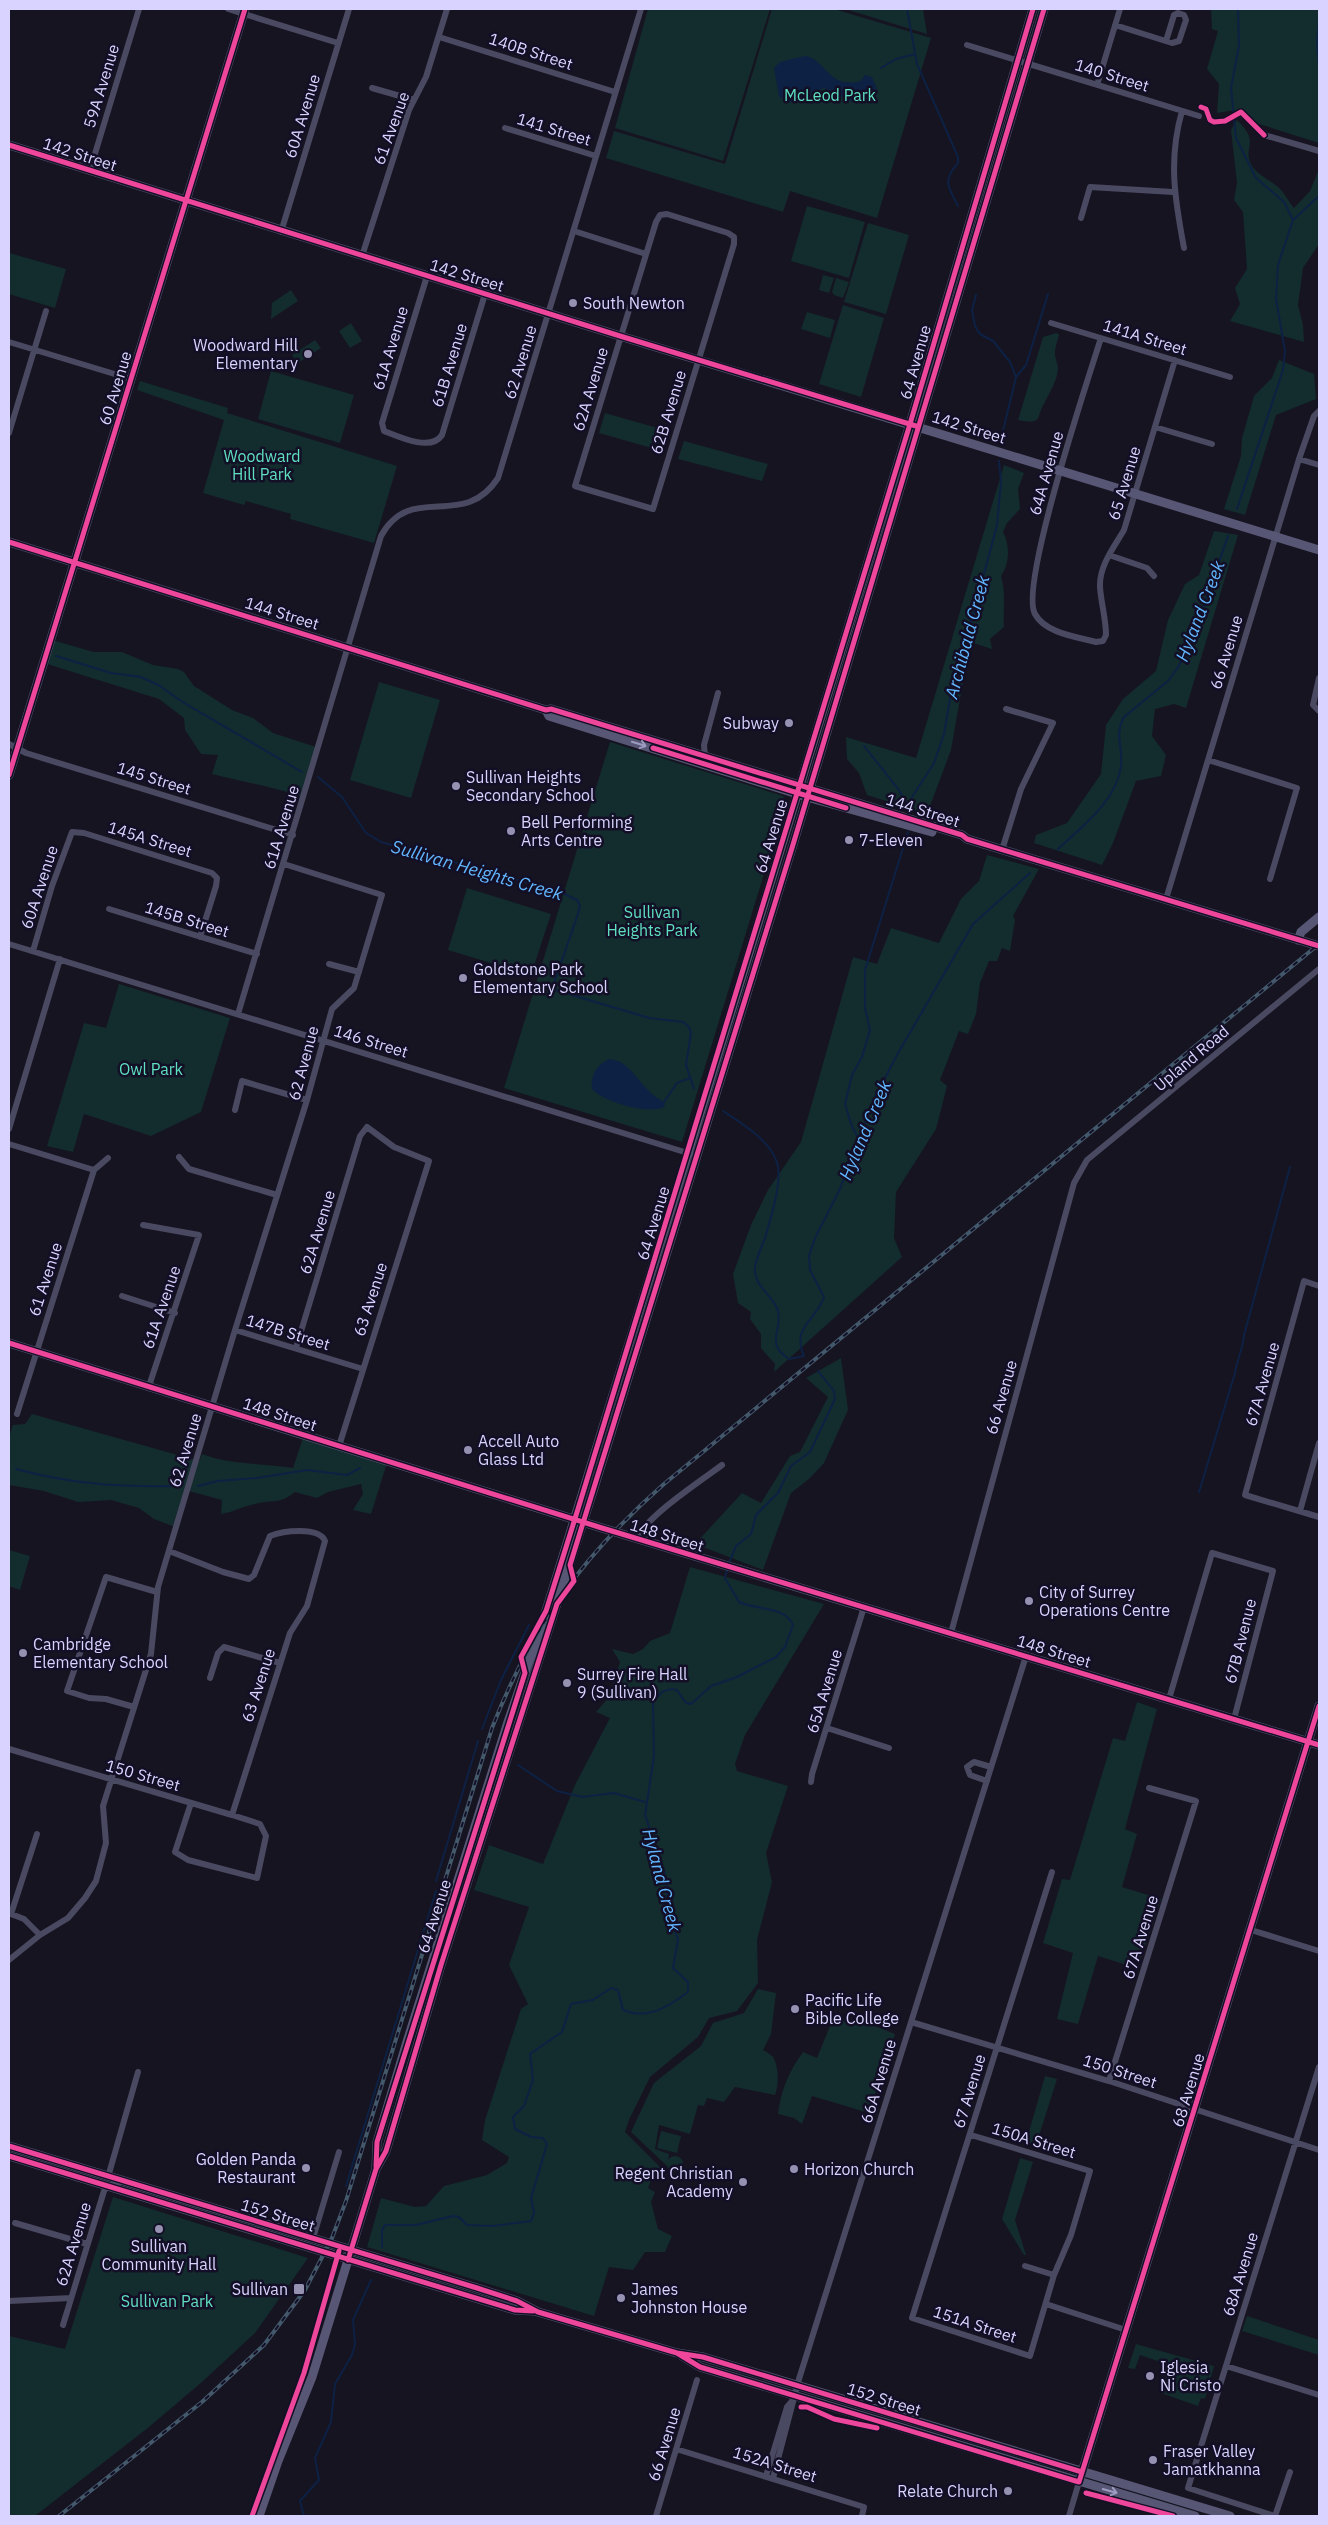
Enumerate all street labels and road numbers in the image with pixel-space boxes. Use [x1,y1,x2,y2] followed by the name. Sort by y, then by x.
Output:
[487,28,575,74] street label: 140B Street
[79,41,123,130] street label: 59A Avenue
[1073,54,1151,96] street label: 140 Street
[280,71,324,160] street label: 60A Avenue
[369,88,414,167] street label: 61 Avenue
[515,108,593,150] street label: 141 Street
[41,133,119,175] street label: 142 Street
[428,254,506,296] street label: 142 Street
[368,303,412,392] street label: 61A Avenue
[1101,315,1189,359] street label: 141A Street
[427,320,471,409] street label: 61B Avenue
[499,322,541,401] street label: 62 Avenue
[895,322,935,401] street label: 64 Avenue
[568,344,612,433] street label: 62A Avenue
[94,348,136,427] street label: 60 Avenue
[646,367,690,456] street label: 62B Avenue
[930,406,1008,448] street label: 142 Street
[1024,428,1068,517] street label: 64A Avenue
[1103,443,1145,522] street label: 65 Avenue
[243,592,321,634] street label: 144 Street
[1205,612,1247,691] street label: 66 Avenue
[115,757,193,799] street label: 145 Street
[259,782,303,871] street label: 61A Avenue
[884,789,962,831] street label: 144 Street
[750,796,792,875] street label: 64 Avenue
[106,817,194,861] street label: 145A Street
[16,842,62,931] street label: 60A Avenue
[143,897,231,941] street label: 145B Street
[332,1020,410,1062] street label: 146 Street
[1149,1021,1233,1095] street label: Upland Road
[283,1023,323,1102] street label: 62 Avenue
[632,1183,674,1262] street label: 64 Avenue
[295,1187,339,1276] street label: 62A Avenue
[24,1239,66,1318] street label: 61 Avenue
[349,1259,391,1338] street label: 63 Avenue
[137,1263,185,1351] street label: 61A Avenue
[244,1310,332,1354] street label: 147B Street
[1240,1339,1284,1428] street label: 67A Avenue
[981,1357,1021,1436] street label: 66 Avenue
[241,1393,319,1435] street label: 148 Street
[164,1410,206,1489] street label: 62 Avenue
[628,1514,706,1556] street label: 148 Street
[1220,1596,1260,1686] street label: 67B Avenue
[1015,1630,1093,1672] street label: 148 Street
[237,1645,279,1724] street label: 63 Avenue
[802,1646,846,1735] street label: 65A Avenue
[103,1755,183,1795] street label: 150 Street
[413,1876,455,1955] street label: 64 Avenue
[1118,1892,1162,1981] street label: 67A Avenue
[856,2036,900,2125] street label: 66A Avenue
[1081,2050,1159,2092] street label: 150 Street
[1167,2050,1209,2129] street label: 68 Avenue
[948,2051,990,2130] street label: 67 Avenue
[990,2118,1078,2162] street label: 150A Street
[239,2194,317,2236] street label: 152 Street
[51,2199,95,2288] street label: 62A Avenue
[1218,2229,1262,2318] street label: 68A Avenue
[931,2301,1019,2347] street label: 151A Street
[845,2378,923,2420] street label: 152 Street
[643,2404,685,2483] street label: 66 Avenue
[731,2442,819,2486] street label: 152A Street

